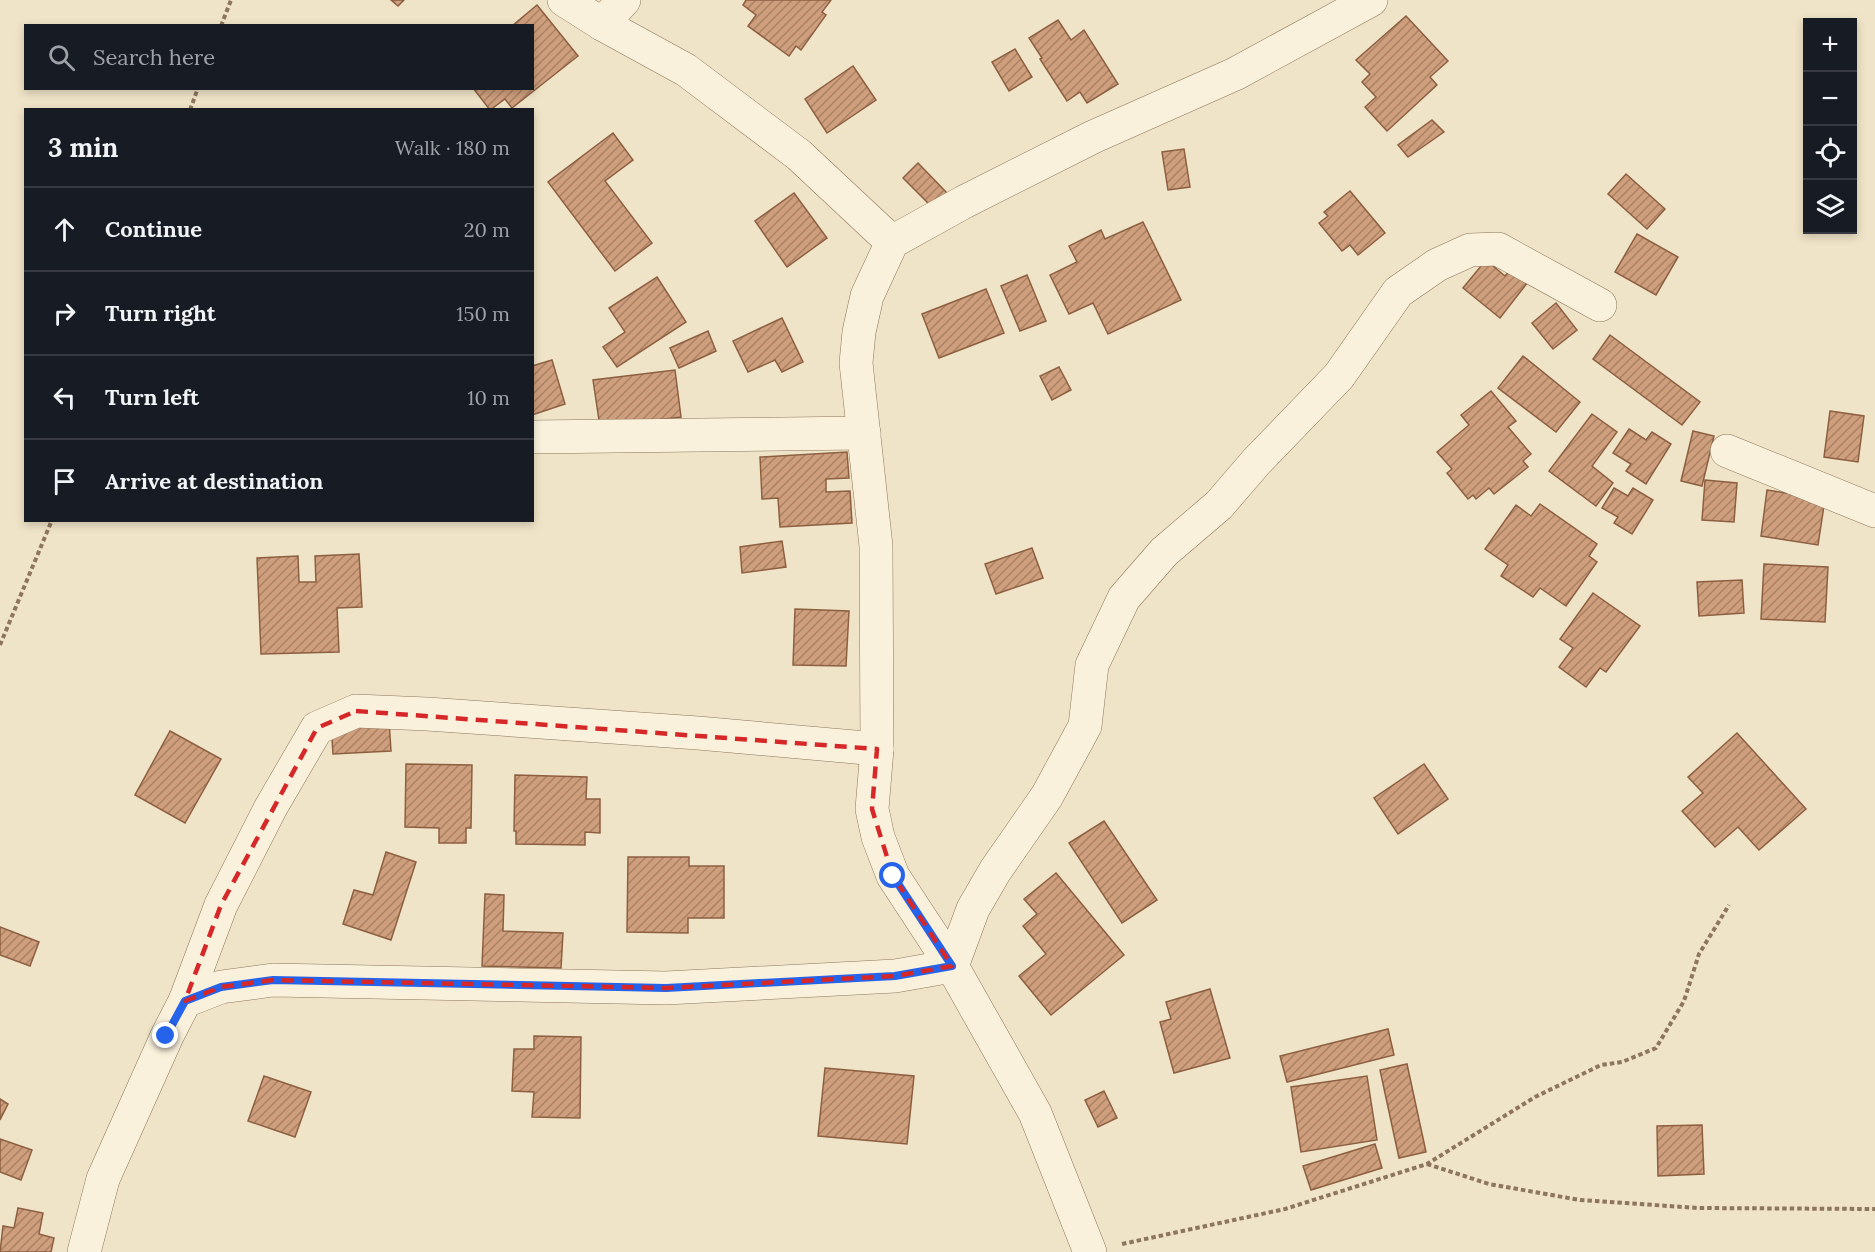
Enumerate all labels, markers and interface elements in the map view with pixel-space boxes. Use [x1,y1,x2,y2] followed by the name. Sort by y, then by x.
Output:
[1803,18,1857,234] map controls
[1803,18,1857,72] button: +
[24,24,534,90] search box
[45,41,78,74] icon: search
[93,43,215,71] text: Search here
[1803,72,1857,126] button: −
[1803,126,1857,180] button: locate
[48,131,118,164] text: 3 min
[395,135,510,160] text: Walk · 180 m
[1803,180,1857,234] button: layers
[48,213,81,246] icon: ahead
[105,215,202,243] text: Continue
[464,217,510,242] text: 20 m
[48,297,81,330] icon: right
[105,299,216,327] text: Turn right
[456,301,510,326] text: 150 m
[48,381,81,414] icon: left
[105,383,199,411] text: Turn left
[467,385,510,410] text: 10 m
[48,465,81,498] icon: arrive
[105,467,323,495] text: Arrive at destination
[879,862,905,888] route start
[152,1022,178,1048] route end

